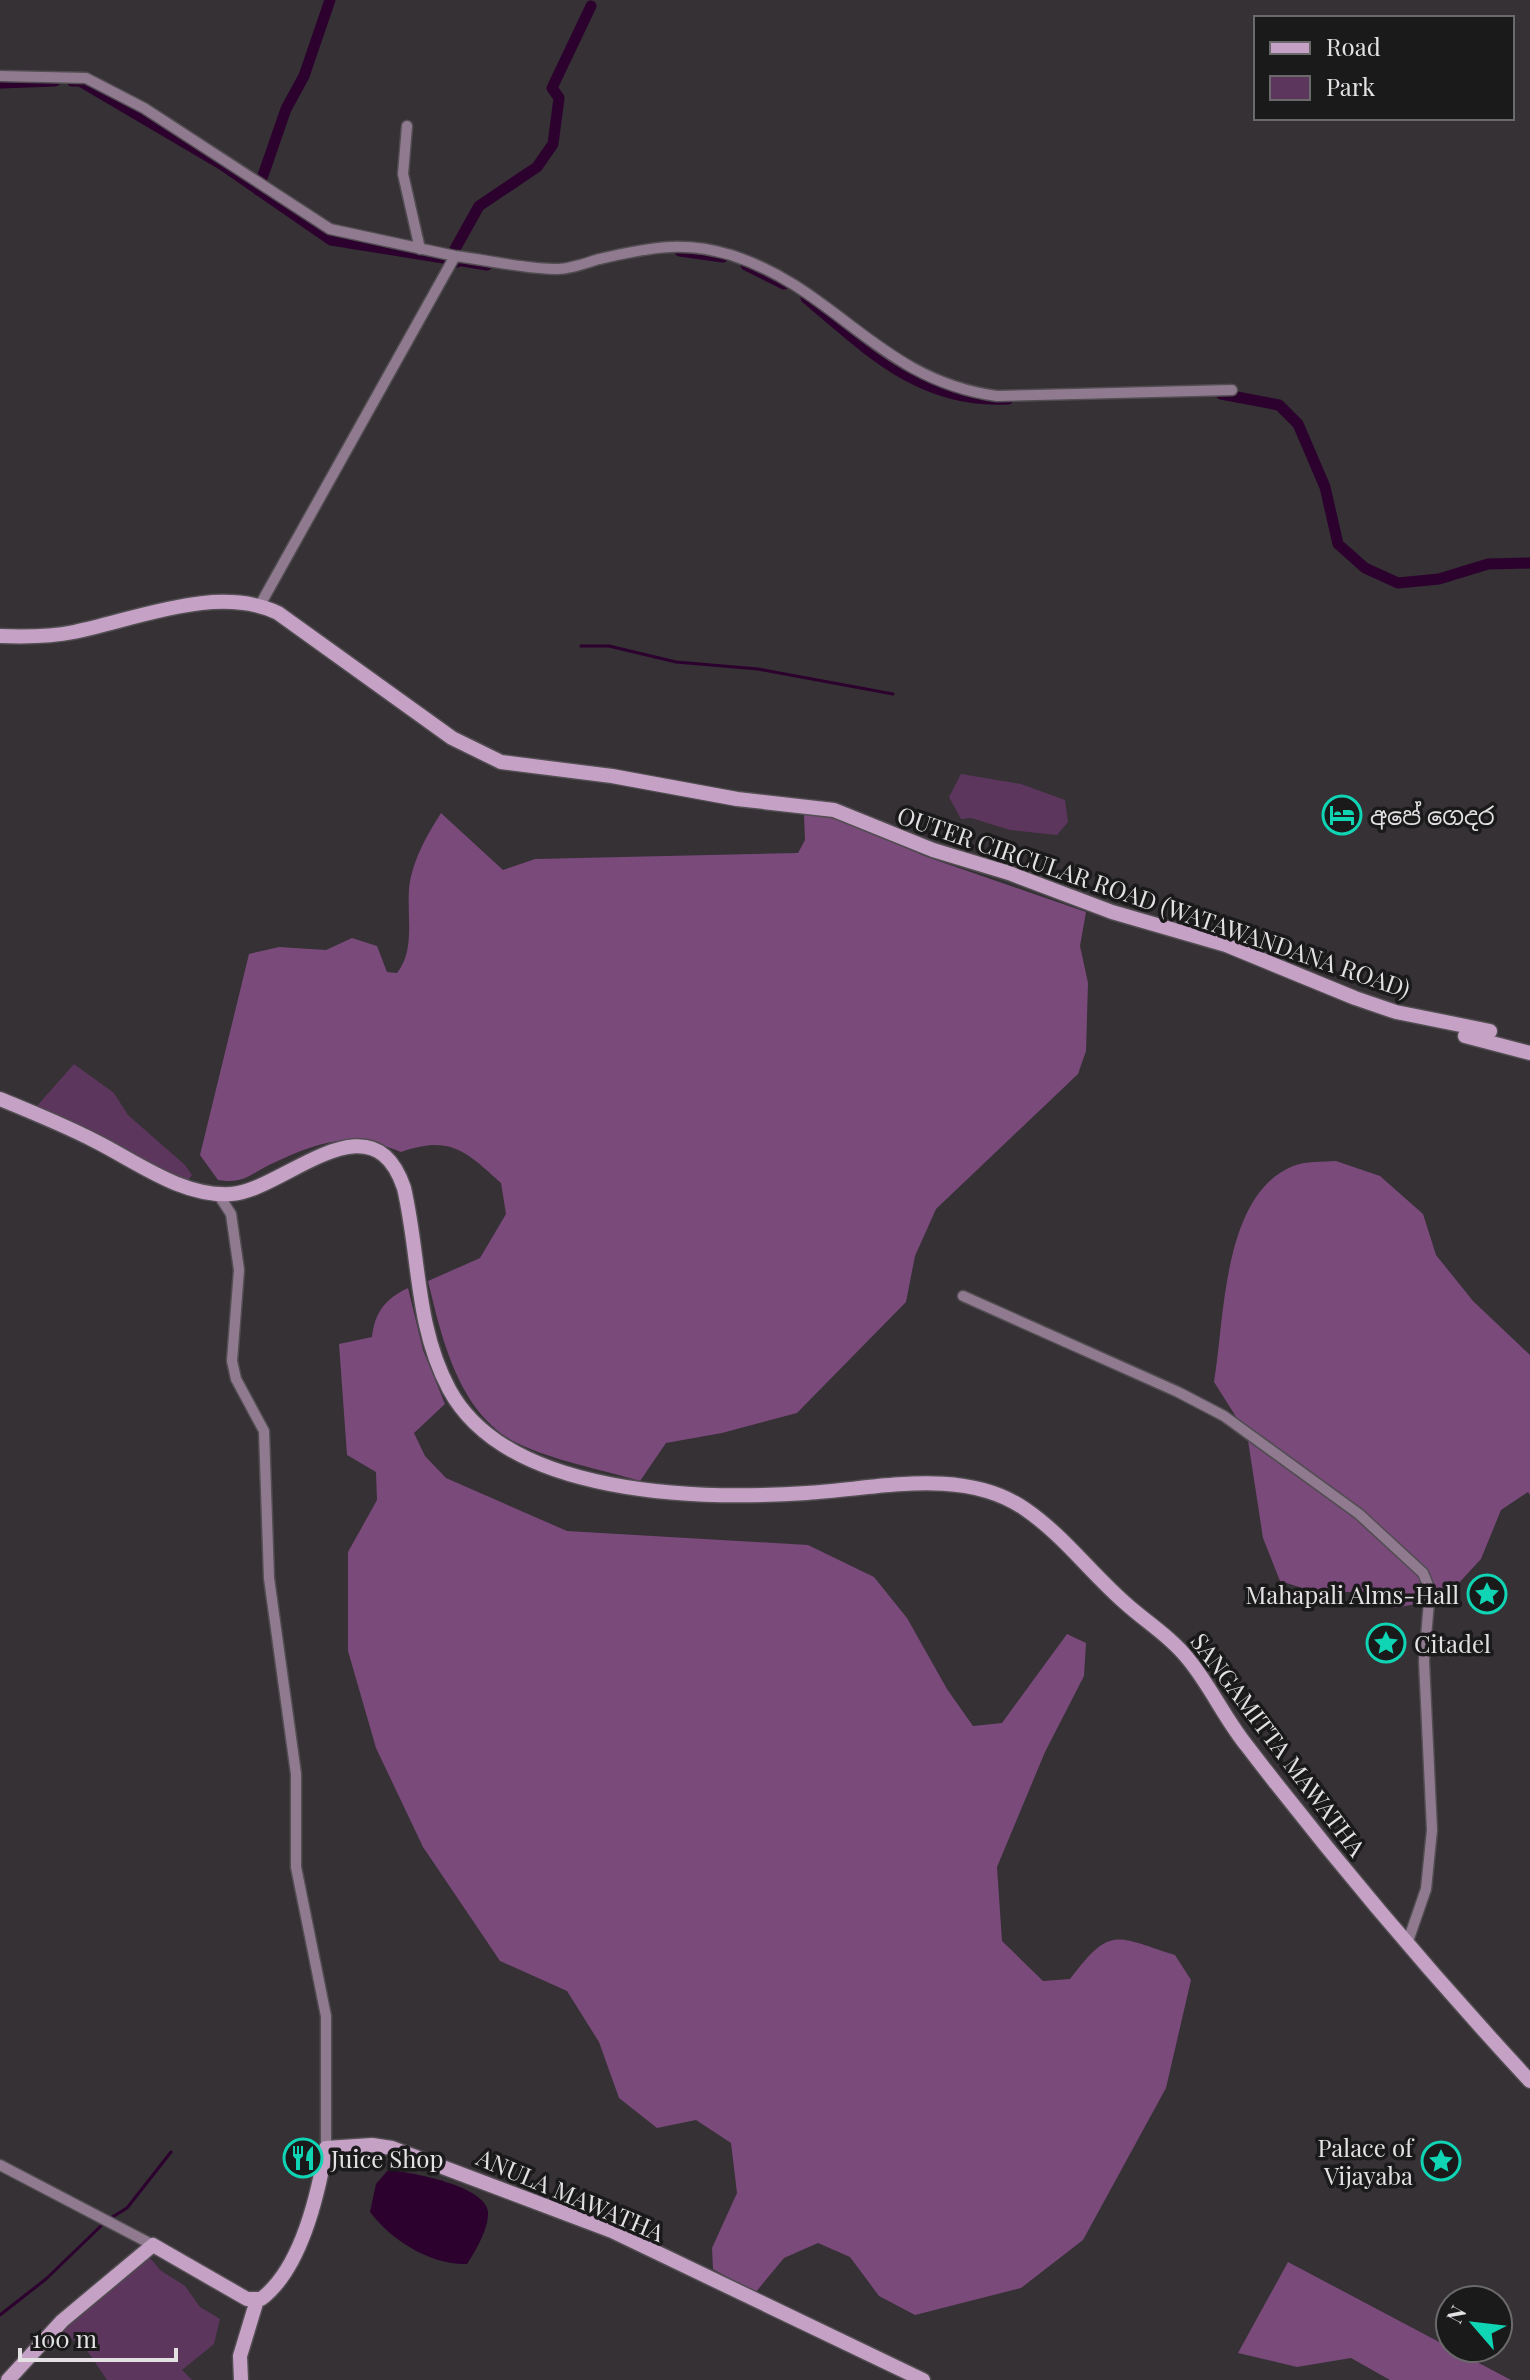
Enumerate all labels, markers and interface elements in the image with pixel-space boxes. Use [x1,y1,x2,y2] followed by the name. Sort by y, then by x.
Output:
[1254,16,1514,120] legend
[1326,30,1381,62] text: Road
[1326,70,1376,102] text: Park
[1321,794,1363,836] hotel icon: අපේ ගෙදර
[893,798,1415,1004] street label: OUTER CIRCULAR ROAD (WATAWANDANA ROAD)
[1370,799,1495,831] place label: අපේ ගෙදර
[1466,1573,1508,1615] place icon: Mahapali Alms-Hall
[1246,1578,1459,1610] place label: Mahapali Alms-Hall
[1365,1622,1407,1664] place icon: Citadel
[1184,1626,1374,1863] street label: SANGAMITTA MAWATHA
[1414,1627,1491,1659] place label: Citadel
[1317,2131,1415,2191] place label: Palace of Vijayaba
[282,2137,324,2179] restaurant icon: Juice Shop
[472,2140,670,2248] street label: ANULA MAWATHA
[1420,2140,1462,2182] place icon: Palace of Vijayaba
[330,2142,443,2174] place label: Juice Shop
[1434,2284,1514,2364] north arrow
[1438,2300,1472,2328] text: N
[20,2312,176,2362] scale bar
[32,2322,97,2354] text: 100 m

